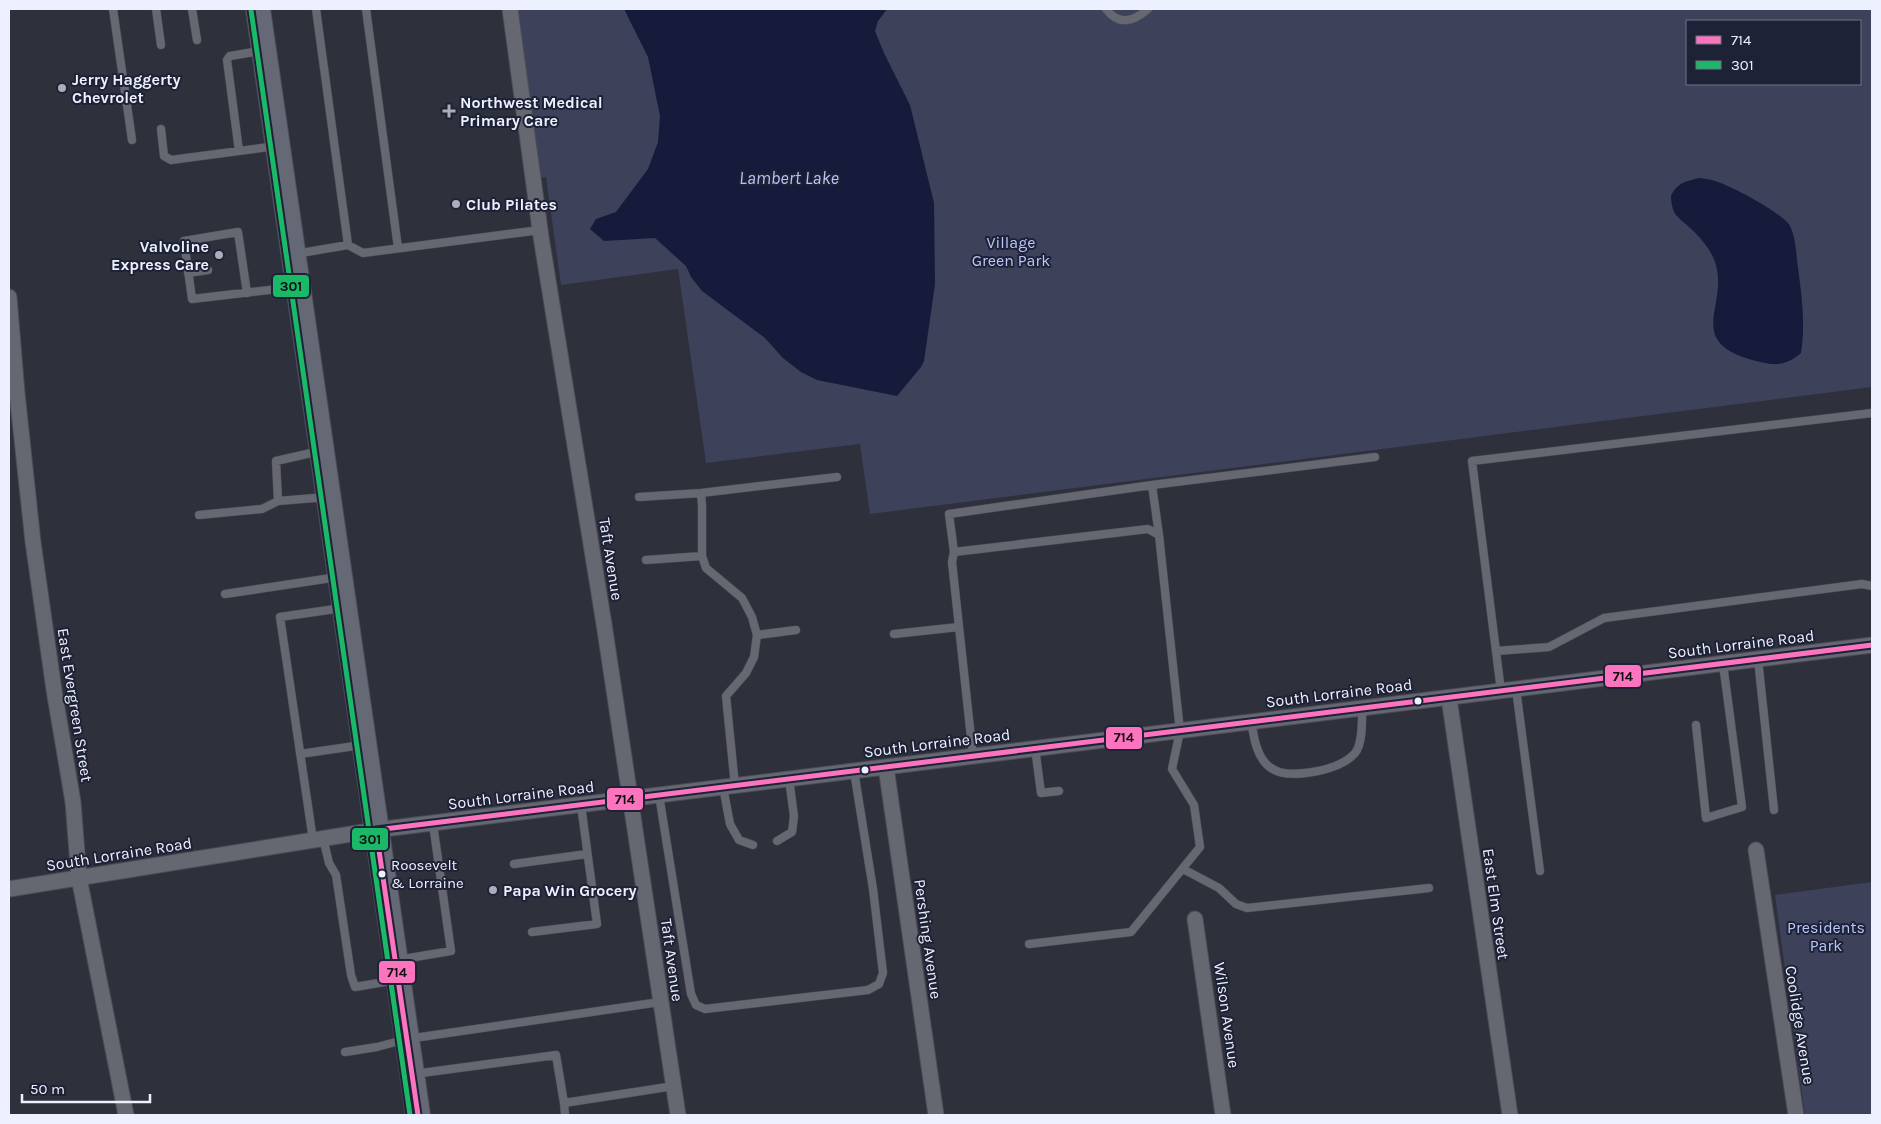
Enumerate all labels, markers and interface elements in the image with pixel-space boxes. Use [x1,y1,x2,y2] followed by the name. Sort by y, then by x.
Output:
[1686,20,1861,85] legend
[1731,31,1752,49] text: 714
[1731,56,1754,74] text: 301
[72,70,181,107] place label: Jerry Haggerty Chevrolet
[56,82,68,94] marker: Jerry Haggerty Chevrolet
[460,93,603,130] place label: Northwest Medical Primary Care
[442,104,456,118] marker: Northwest Medical Primary Care
[739,167,839,189] water label: Lambert Lake
[466,195,557,214] place label: Club Pilates
[450,198,462,210] marker: Club Pilates
[972,233,1050,270] park label: Village Green Park
[111,237,209,274] place label: Valvoline Express Care
[213,249,225,261] marker: Valvoline Express Care
[272,274,310,298] line badge: 301
[280,278,302,295] text: 301
[595,516,627,602] street label: Taft Avenue
[1667,626,1815,662] street label: South Lorraine Road
[53,627,97,783] street label: East Evergreen Street
[1604,664,1642,688] line badge: 714
[1613,668,1634,685] text: 714
[1265,675,1413,711] street label: South Lorraine Road
[1413,696,1423,706] unlabelled marker
[863,725,1011,761] street label: South Lorraine Road
[1105,726,1143,750] line badge: 714
[1114,729,1135,746] text: 714
[860,765,870,775] unlabelled marker
[447,777,595,813] street label: South Lorraine Road
[606,787,644,811] line badge: 714
[615,791,636,808] text: 714
[351,827,389,851] line badge: 301
[359,831,381,848] text: 301
[45,833,193,875] street label: South Lorraine Road
[1479,847,1513,961] street label: East Elm Street
[391,856,464,892] place label: Roosevelt & Lorraine
[377,869,387,879] marker: Roosevelt & Lorraine
[910,878,946,1000] street label: Pershing Avenue
[503,881,637,900] place label: Papa Win Grocery
[487,884,499,896] marker: Papa Win Grocery
[657,917,687,1003] street label: Taft Avenue
[1787,918,1865,955] park label: Presidents Park
[378,960,416,984] line badge: 714
[1210,961,1244,1069] street label: Wilson Avenue
[387,964,408,981] text: 714
[1781,964,1819,1086] street label: Coolidge Avenue
[22,1072,150,1104] scale bar
[30,1080,65,1098] text: 50 m

